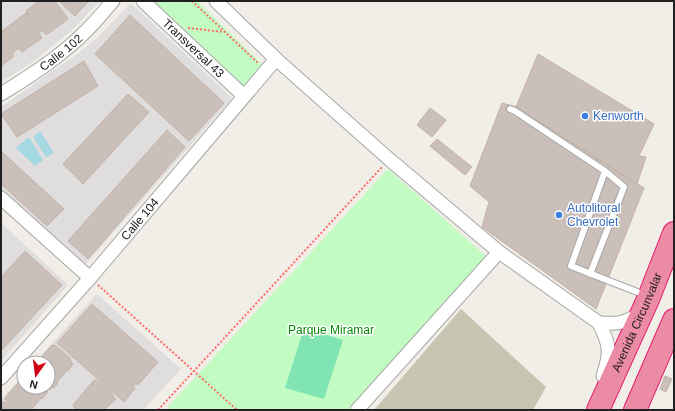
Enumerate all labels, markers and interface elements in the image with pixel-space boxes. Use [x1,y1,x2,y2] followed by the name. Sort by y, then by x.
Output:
[160,16,227,81] street label: Transversal 43
[37,31,86,74] street label: Calle 102
[593,109,644,123] place label: Kenworth
[580,111,590,121] marker: Kenworth
[118,195,162,243] street label: Calle 104
[567,201,620,229] place label: Autolitoral Chevrolet
[554,210,564,220] marker: Autolitoral Chevrolet
[609,271,665,374] street label: Avenida Circunvalar
[288,323,374,337] park label: Parque Miramar
[16,355,56,395] north arrow
[28,378,39,391] text: N

